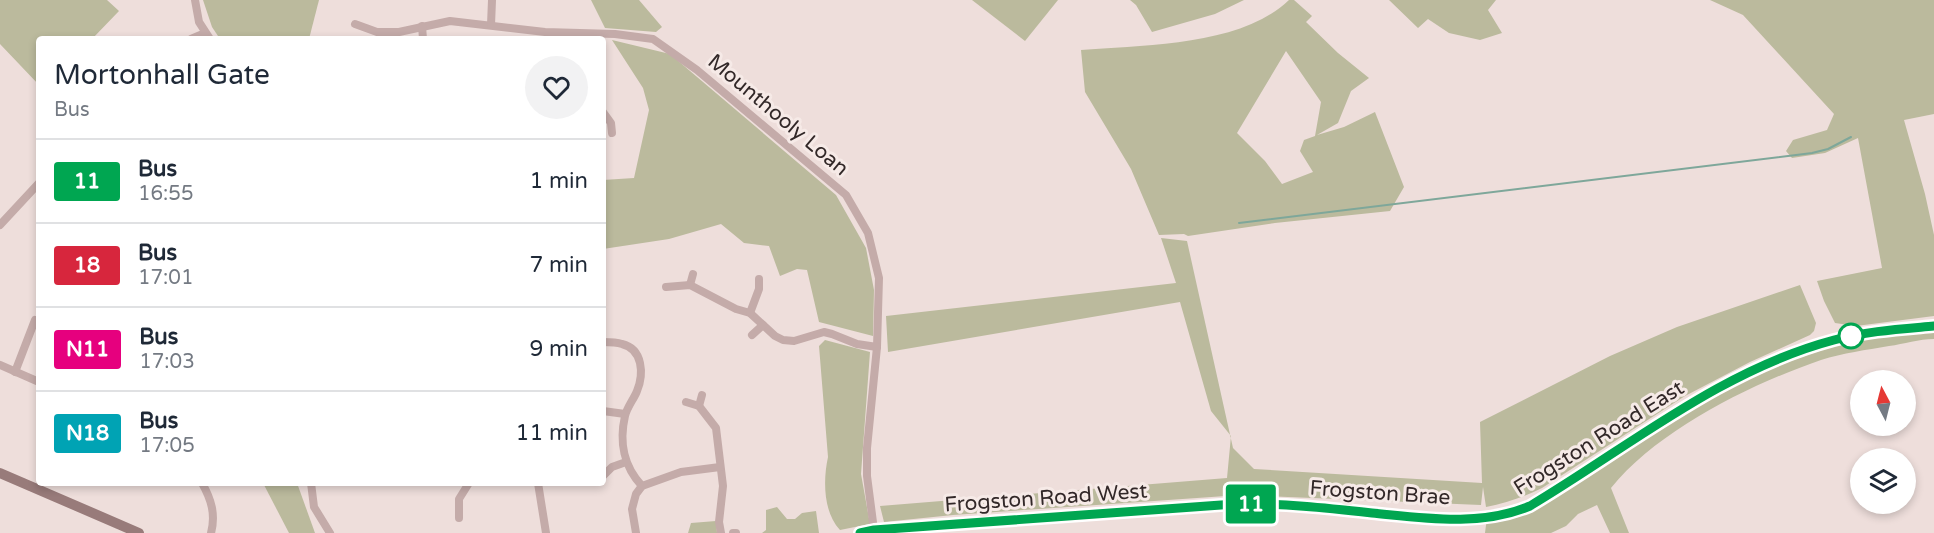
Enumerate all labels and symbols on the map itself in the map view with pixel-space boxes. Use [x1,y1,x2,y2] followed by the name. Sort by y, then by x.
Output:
[703,49,853,181] street label: Mounthooly Loan
[1838,323,1864,349] unlabelled marker
[1850,370,1916,436] north arrow
[1509,375,1689,501] street label: Frogston Road East
[1309,476,1451,510] street label: Frogston Brae
[944,478,1148,518] street label: Frogston Road West
[1224,484,1278,524] line badge: 11

